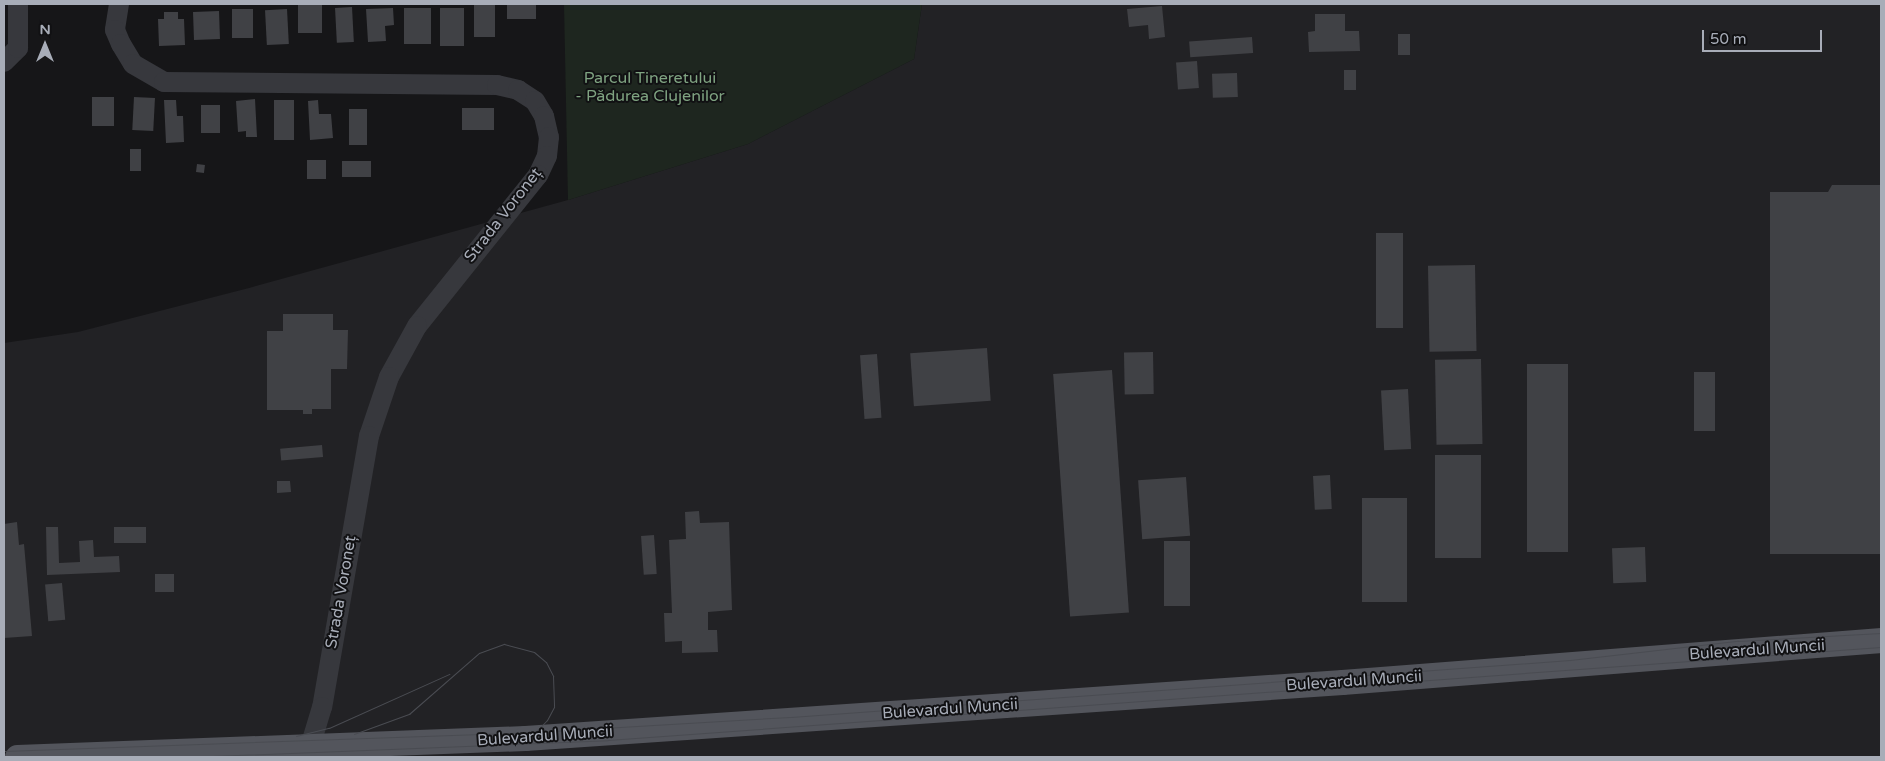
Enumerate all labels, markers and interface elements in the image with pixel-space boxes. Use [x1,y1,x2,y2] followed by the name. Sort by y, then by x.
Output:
[20,20,70,70] north arrow
[1705,20,1825,52] scale bar
[39,21,51,38] text: N
[1710,30,1747,48] text: 50 m
[575,68,725,106] park label: Parcul Tineretului - Pădurea Clujenilor
[460,164,546,266] street label: Strada Voroneț
[322,534,360,650] street label: Strada Voroneț
[1688,636,1826,664] street label: Bulevardul Muncii
[1285,667,1423,695] street label: Bulevardul Muncii
[881,695,1019,723] street label: Bulevardul Muncii
[476,722,614,750] street label: Bulevardul Muncii

